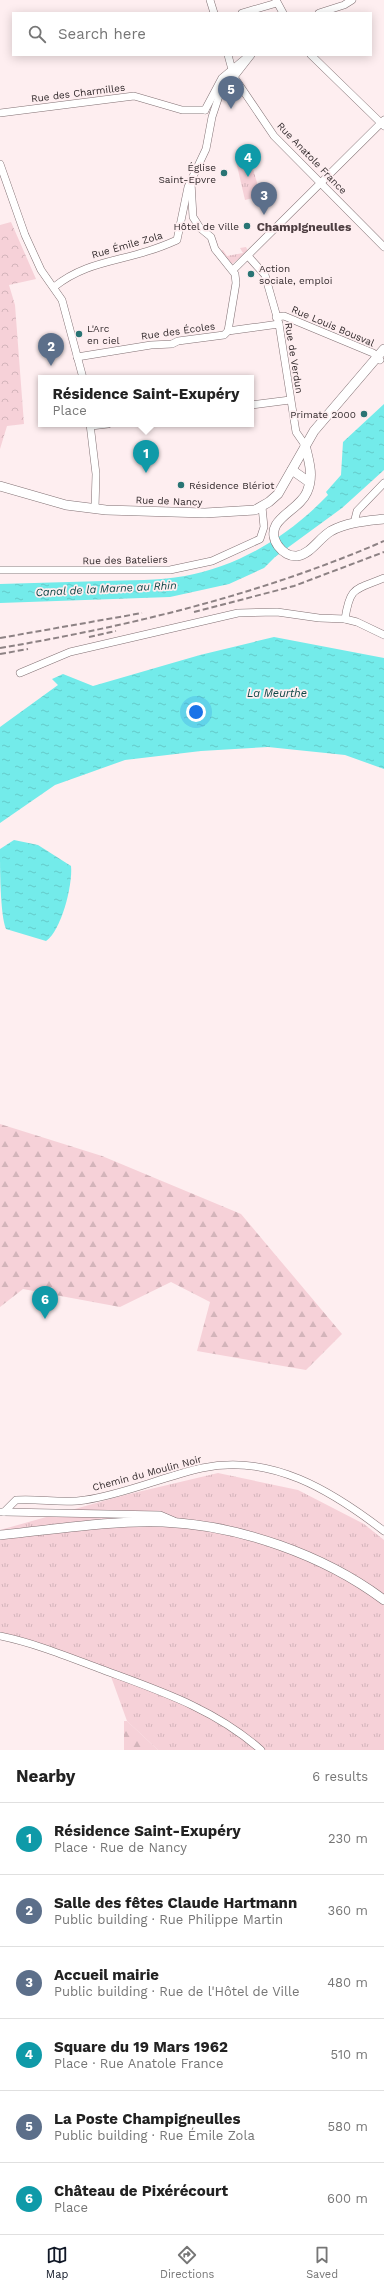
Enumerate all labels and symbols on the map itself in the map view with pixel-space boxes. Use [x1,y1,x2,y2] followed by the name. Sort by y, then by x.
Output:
[218,76,244,109] pin: 5
[30,82,126,104] street label: Rue des Charmilles
[275,120,349,196] street label: Rue Anatole France
[235,144,261,177] pin: 4
[159,162,216,185] place label: Église Saint-Epvre
[219,168,229,178] marker: Église Saint-Epvre
[251,182,277,215] pin: 3
[257,220,352,234] district label: Champigneulles
[174,221,239,232] place label: Hôtel de Ville
[242,221,252,231] marker: Hôtel de Ville
[90,229,164,260] street label: Rue Émile Zola
[259,263,332,286] place label: Action sociale, emploi
[246,269,256,279] marker: Action sociale, emploi
[290,304,376,348] street label: Rue Louis Bousval
[140,320,216,342] street label: Rue des Écoles
[283,322,305,394] street label: Rue de Verdun
[87,323,119,346] place label: L'Arc en ciel
[74,329,84,339] marker: L'Arc en ciel
[38,333,64,366] pin: 2
[290,409,356,420] place label: Primate 2000
[359,409,369,419] marker: Primate 2000
[133,440,159,473] pin: 1
[176,480,186,490] marker: Résidence Blériot
[189,480,275,491] place label: Résidence Blériot
[135,494,204,508] street label: Rue de Nancy
[82,554,168,566] street label: Rue des Bateliers
[35,579,177,599] water label: Canal de la Marne au Rhin
[247,687,307,700] water label: La Meurthe
[186,702,206,722] your location
[32,1286,58,1319] pin: 6
[91,1453,203,1493] street label: Chemin du Moulin Noir

